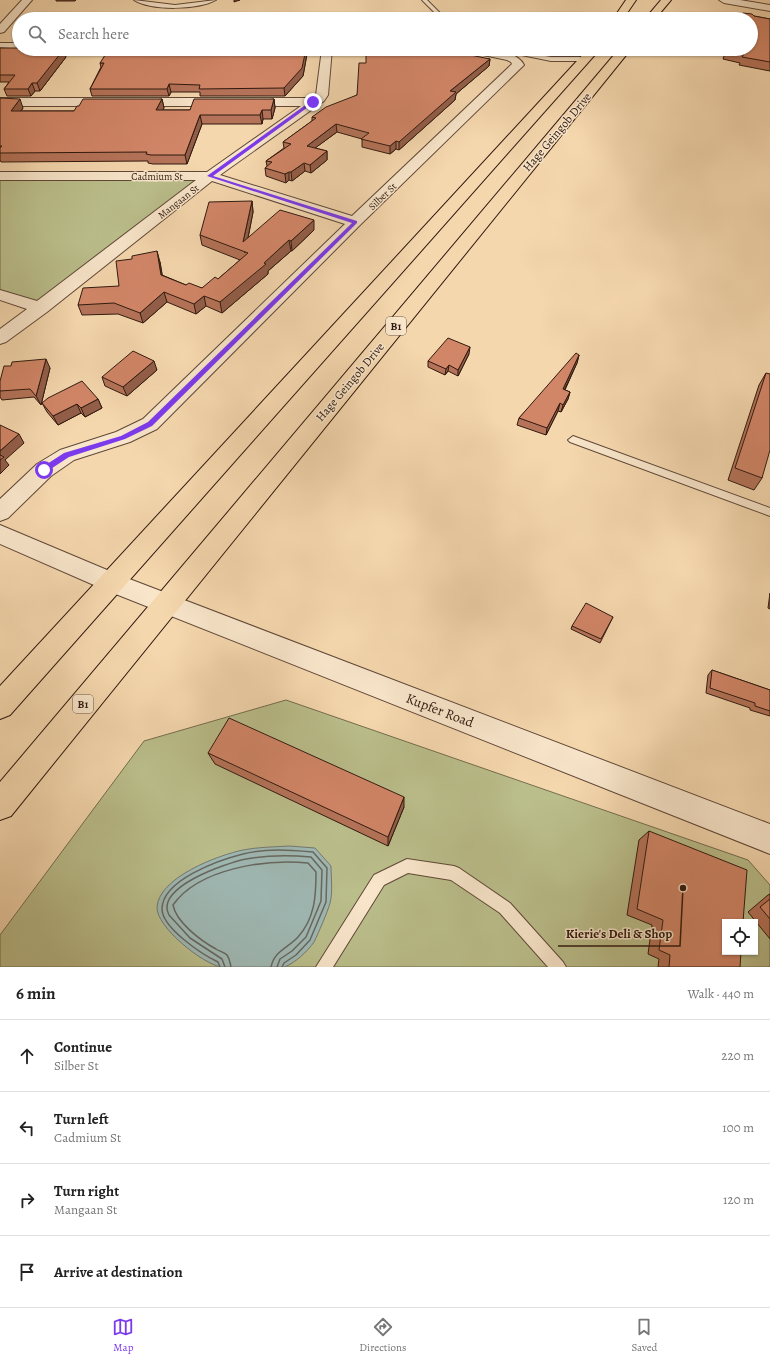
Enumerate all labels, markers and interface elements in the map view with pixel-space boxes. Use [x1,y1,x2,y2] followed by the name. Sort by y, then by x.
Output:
[12,12,758,56] search box
[26,23,48,45] icon: search
[58,24,129,44] text: Search here
[519,89,595,175] street label: Hage Geingob Drive
[304,93,322,111] route end
[131,170,184,183] street label: Cadmium St
[365,179,400,213] street label: Silber St
[155,181,202,222] street label: Mangaan St
[386,317,406,335] road number: B1
[312,339,388,425] street label: Hage Geingob Drive
[35,461,53,479] route start
[403,689,477,732] street label: Kupfer Road
[73,695,93,713] road number: B1
[722,919,758,955] map controls
[722,919,758,955] button: locate
[558,921,680,946] callout: Kierie's Deli & Shop
[566,925,672,942] text: Kierie's Deli & Shop
[16,982,56,1005] text: 6 min
[687,985,754,1002] text: Walk · 440 m
[54,1037,112,1057] text: Continue
[16,1045,38,1067] icon: ahead
[721,1047,754,1064] text: 220 m
[54,1057,99,1074] text: Silber St
[54,1109,109,1129] text: Turn left
[16,1117,38,1139] icon: left
[722,1119,754,1136] text: 100 m
[54,1129,121,1146] text: Cadmium St
[54,1181,119,1201] text: Turn right
[16,1189,38,1211] icon: right
[723,1191,754,1208] text: 120 m
[54,1201,117,1218] text: Mangaan St
[16,1261,38,1283] icon: arrive
[54,1262,183,1282] text: Arrive at destination
[112,1316,134,1355] tab: Map
[359,1316,407,1355] tab: Directions
[631,1316,658,1355] tab: Saved

